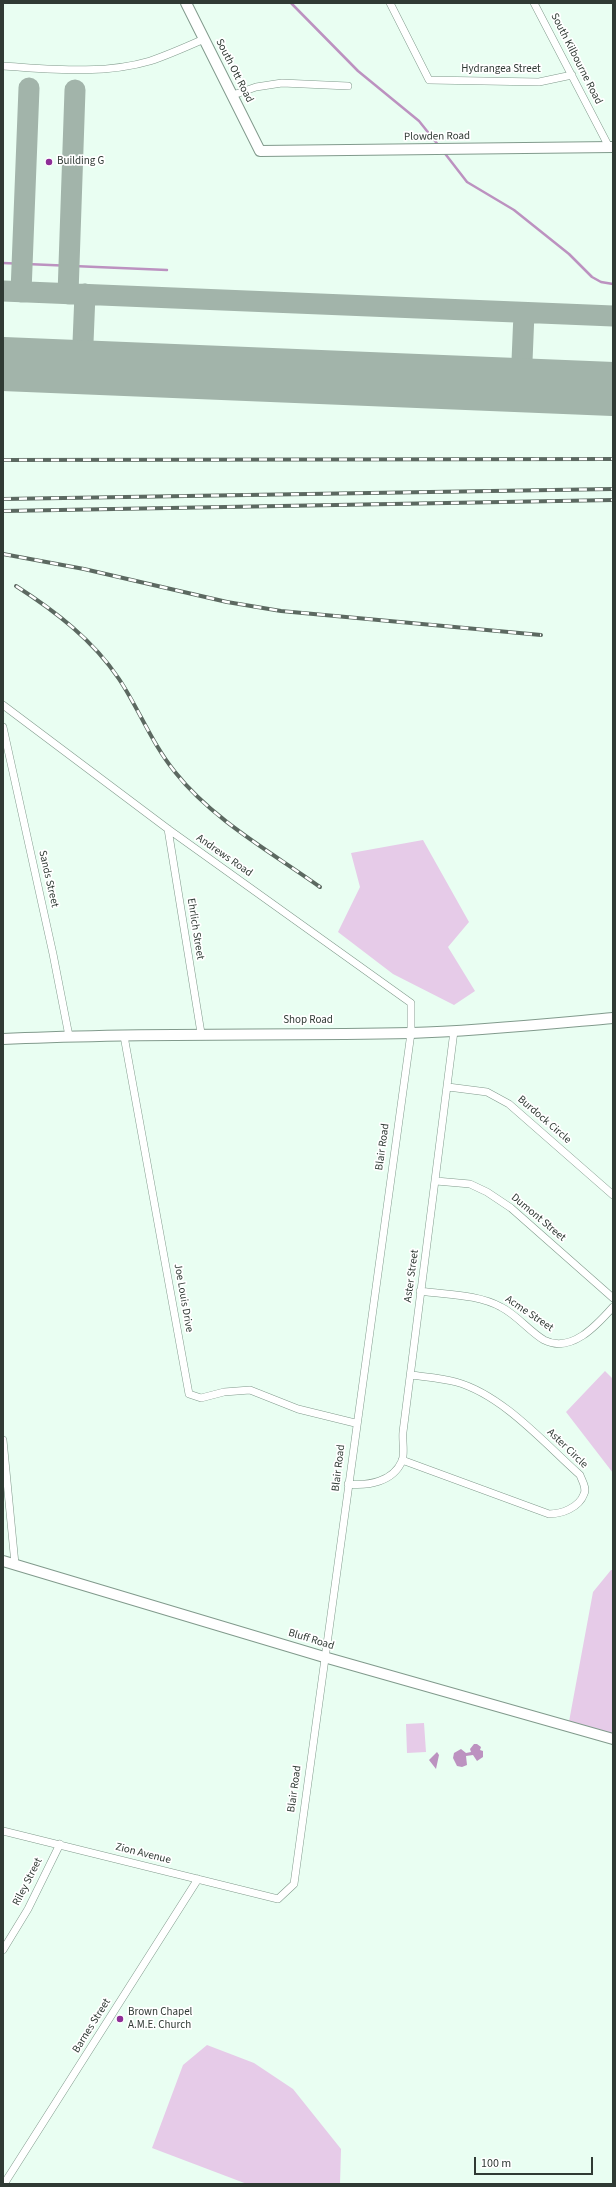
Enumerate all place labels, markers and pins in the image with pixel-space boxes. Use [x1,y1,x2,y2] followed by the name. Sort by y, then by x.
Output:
[57,155,104,169] place label: Building G
[44,157,54,167] marker: Building G
[128,2006,192,2032] place label: Brown Chapel A.M.E. Church
[115,2014,125,2024] marker: Brown Chapel A.M.E. Church

